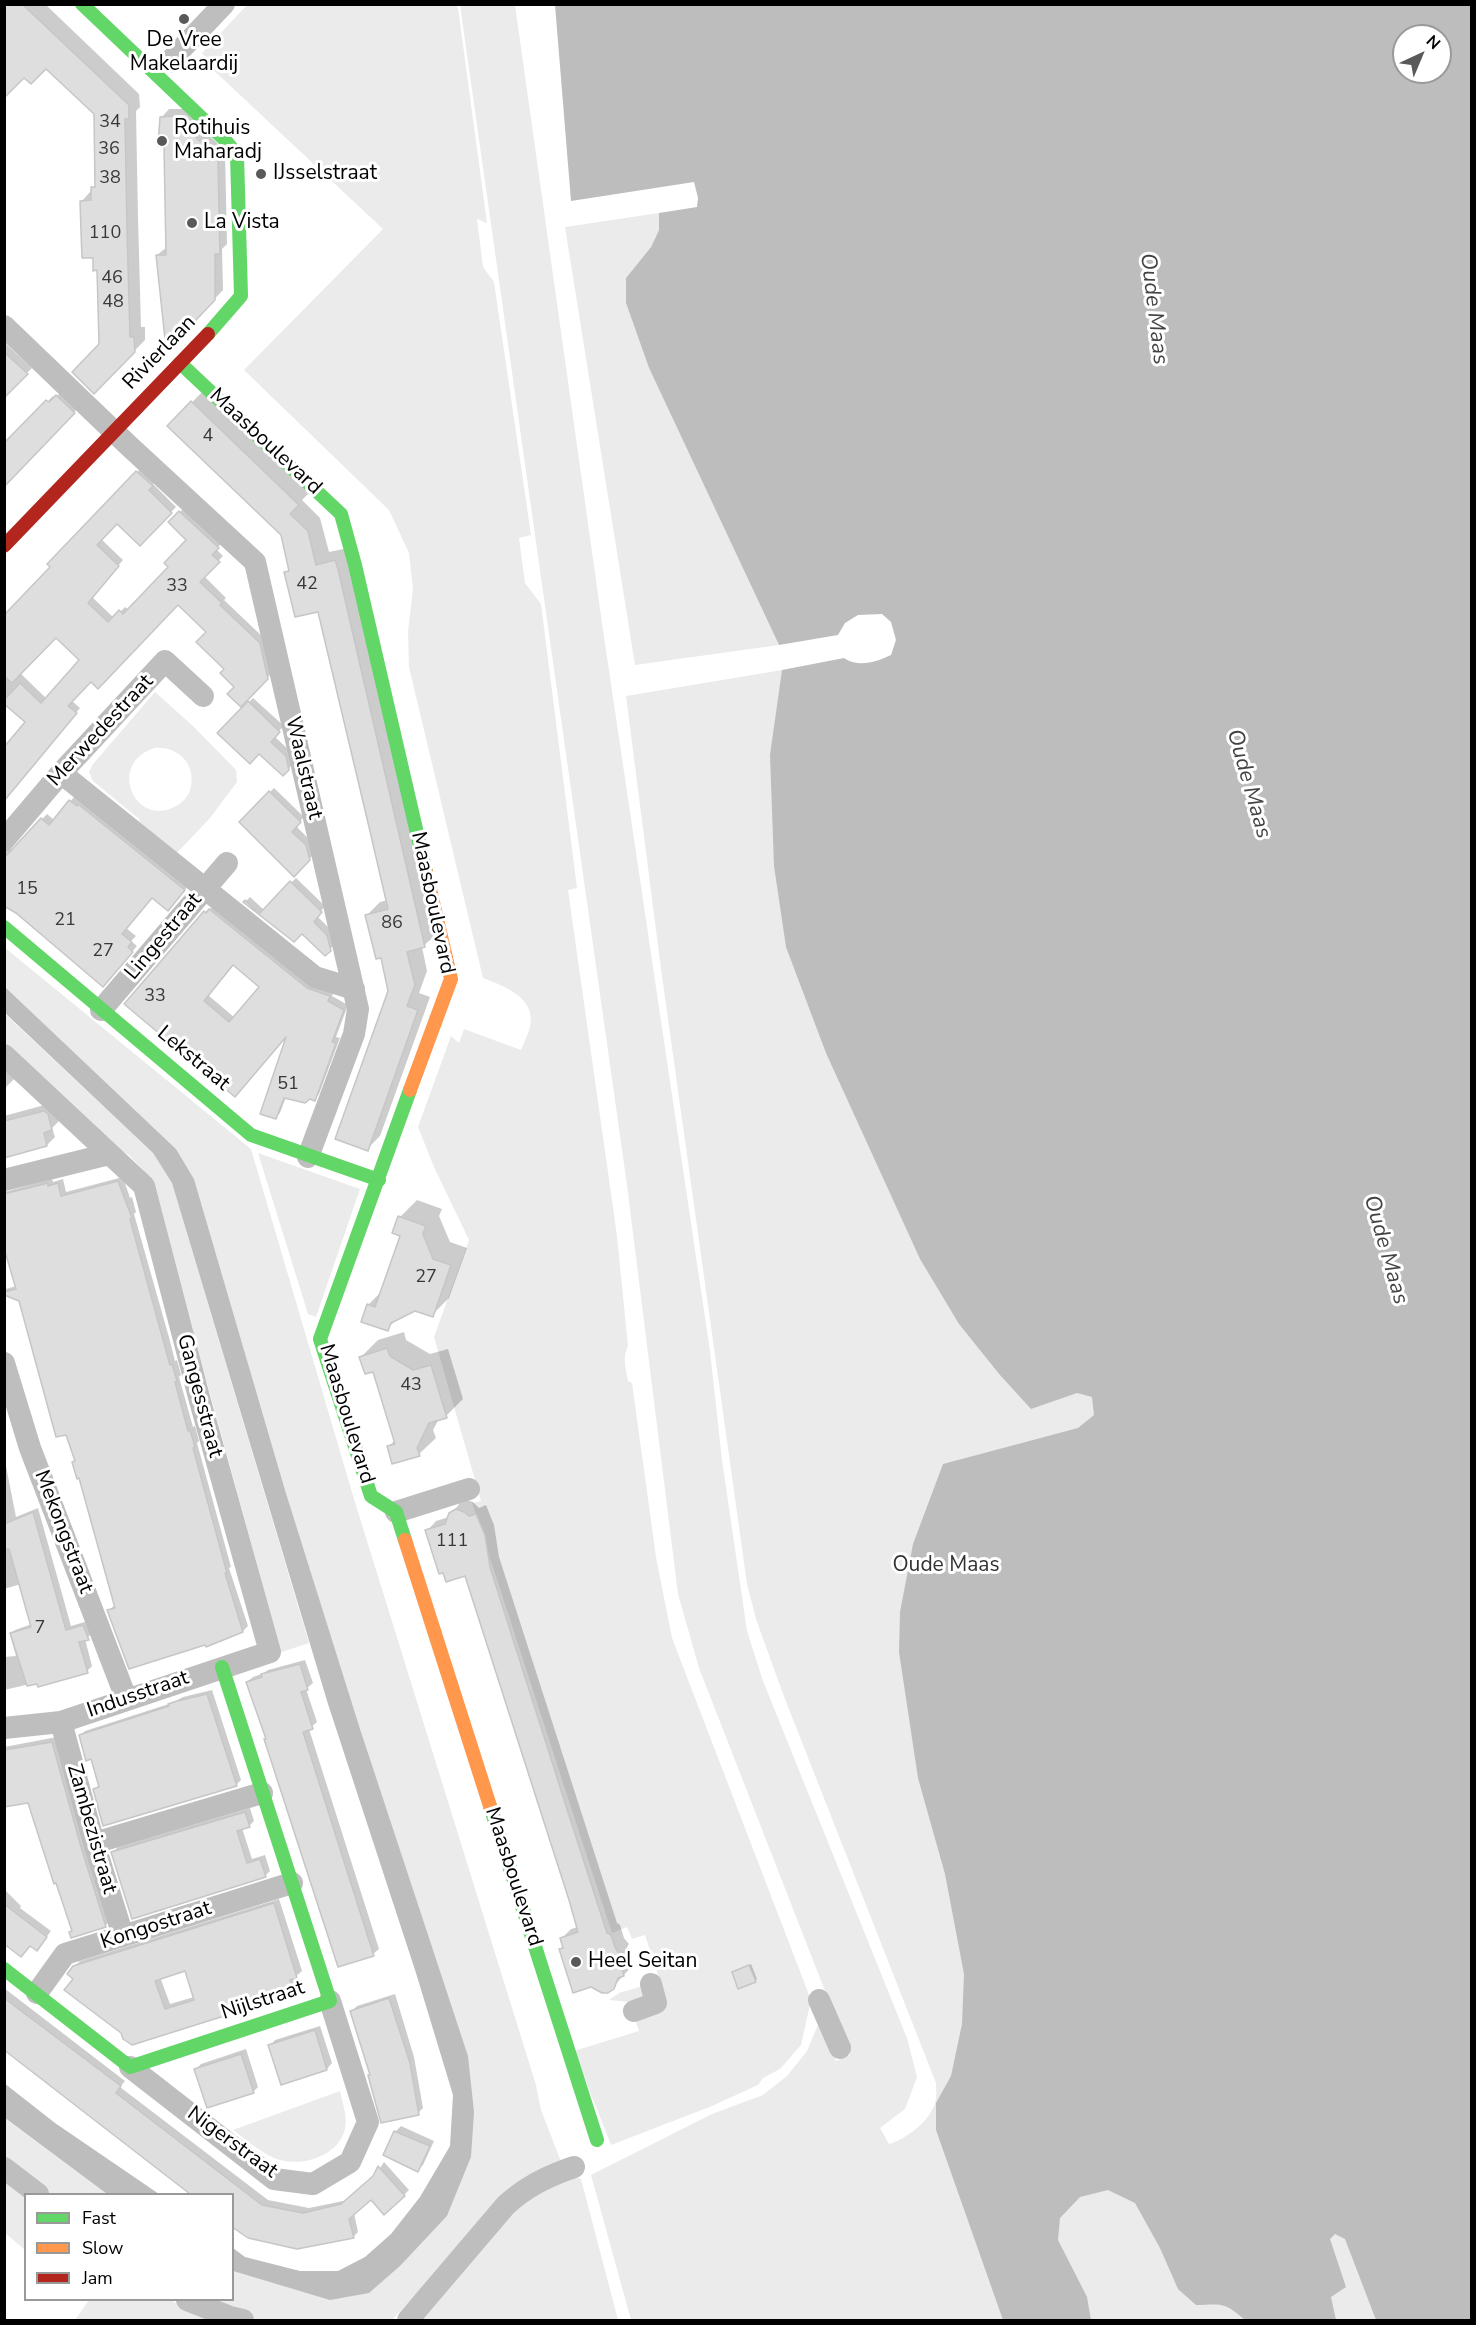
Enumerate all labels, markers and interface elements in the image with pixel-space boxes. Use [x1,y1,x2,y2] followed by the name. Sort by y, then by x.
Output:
[177,12,191,26] marker: De Vree Makelaardij
[1392,24,1452,84] north arrow
[130,28,238,78] place label: De Vree Makelaardij
[1421,30,1445,55] text: N
[99,112,121,134] house number: 34
[174,116,262,166] place label: Rotihuis Maharadj
[155,134,169,148] marker: Rotihuis Maharadj
[98,139,120,161] house number: 36
[273,161,377,187] place label: IJsselstraat
[254,167,268,181] marker: IJsselstraat
[99,168,121,190] house number: 38
[204,210,280,236] place label: La Vista
[185,216,199,230] marker: La Vista
[89,223,121,245] house number: 110
[1133,252,1173,366] water label: Oude Maas
[101,268,123,290] house number: 46
[102,292,124,314] house number: 48
[118,311,202,395] street label: Rivierlaan
[204,384,326,500] street label: Maasboulevard
[203,426,213,448] house number: 4
[296,574,318,596] house number: 42
[166,576,188,598] house number: 33
[43,670,159,792] street label: Merwedestraat
[279,714,327,822] street label: Waalstraat
[1220,726,1276,842] water label: Oude Maas
[405,830,459,976] street label: Maasboulevard
[16,879,38,901] house number: 15
[120,888,208,986] street label: Lingestraat
[54,910,76,932] house number: 21
[381,913,403,935] house number: 86
[92,941,114,963] house number: 27
[144,986,166,1008] house number: 33
[152,1021,234,1097] street label: Lekstraat
[277,1074,299,1096] house number: 51
[1357,1192,1413,1308] water label: Oude Maas
[415,1267,437,1289] house number: 27
[170,1332,228,1460] street label: Gangesstraat
[313,1341,379,1487] street label: Maasboulevard
[400,1375,422,1397] house number: 43
[28,1467,98,1597] street label: Mekongstraat
[436,1531,468,1553] house number: 111
[892,1553,1000,1579] park label: Oude Maas
[35,1618,45,1640] house number: 7
[84,1666,192,1724] street label: Indusstraat
[60,1761,122,1897] street label: Zambezistraat
[479,1804,547,1950] street label: Maasboulevard
[97,1896,215,1956] street label: Kongostraat
[588,1949,697,1975] place label: Heel Seitan
[569,1955,583,1969] marker: Heel Seitan
[218,1976,308,2026] street label: Nijlstraat
[182,2102,282,2184] street label: Nigerstraat
[24,2193,234,2301] legend
[82,2206,116,2230] text: Fast
[82,2236,123,2260] text: Slow
[82,2266,113,2290] text: Jam

